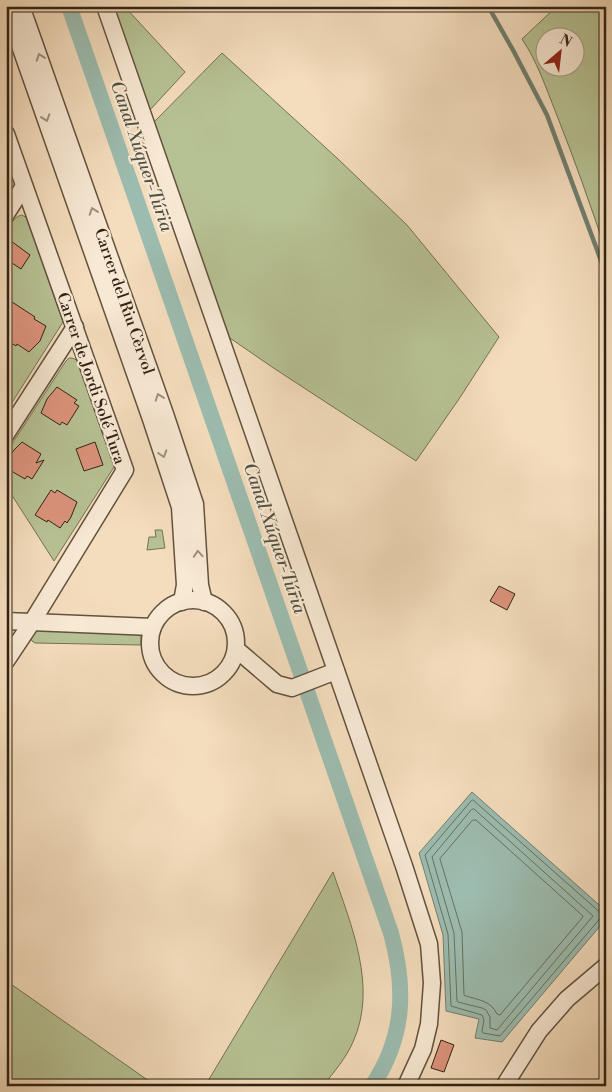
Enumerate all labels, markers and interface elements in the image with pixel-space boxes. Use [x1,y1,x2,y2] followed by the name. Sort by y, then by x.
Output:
[534,28,584,78] north arrow
[557,31,575,52] text: N
[35,54,45,62] one-way arrow
[105,78,178,236] water label: Canal Xúquer-Túria
[40,114,50,122] one-way arrow
[89,207,99,216] one-way arrow
[90,226,159,377] street label: Carrer del Riu Cèrvol
[52,290,130,468] street label: Carrer de Jordi Solé Tura
[155,393,165,402] one-way arrow
[157,449,167,457] one-way arrow
[238,460,311,618] water label: Canal Xúquer-Túria
[193,549,204,557] one-way arrow

